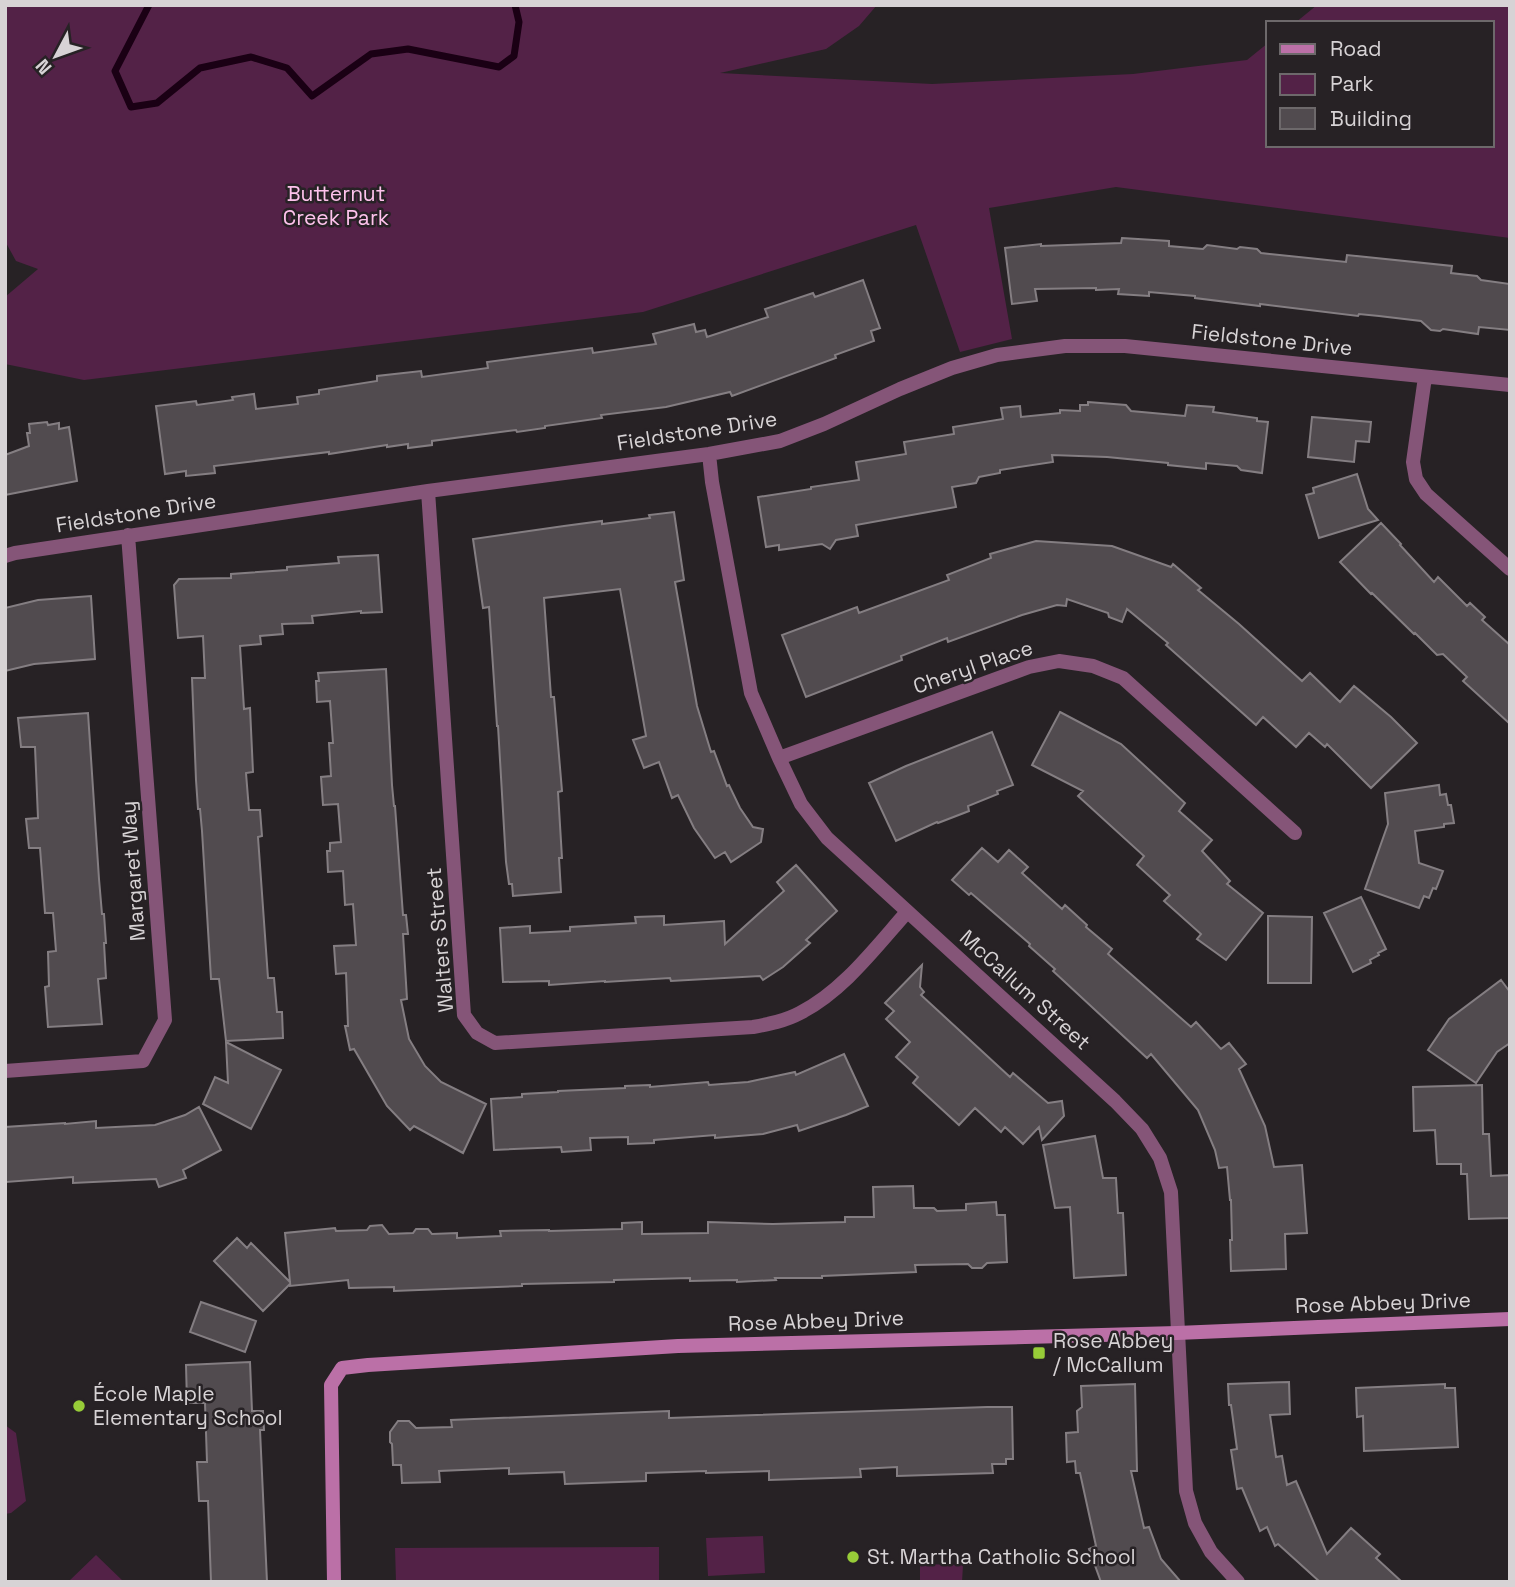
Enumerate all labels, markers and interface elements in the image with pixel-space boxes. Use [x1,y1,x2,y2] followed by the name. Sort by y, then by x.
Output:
[21,21,91,91] north arrow
[1266,21,1494,147] legend
[1330,35,1382,62] text: Road
[30,54,57,80] text: N
[1330,70,1374,97] text: Park
[1330,105,1412,132] text: Building
[283,180,389,231] park label: Butternut Creek Park
[1190,318,1354,361] street label: Fieldstone Drive
[615,405,779,456] street label: Fieldstone Drive
[54,487,218,538] street label: Fieldstone Drive
[910,633,1036,700] street label: Cheryl Place
[114,800,151,942] street label: Margaret Way
[420,866,459,1014] street label: Walters Street
[954,924,1096,1056] street label: McCallum Street
[1295,1286,1471,1319] street label: Rose Abbey Drive
[728,1304,904,1337] street label: Rose Abbey Drive
[1053,1327,1173,1378] place label: Rose Abbey / McCallum
[1031,1345,1047,1361] marker: Rose Abbey / McCallum
[93,1380,283,1431] place label: École Maple Elementary School
[71,1398,87,1414] marker: École Maple Elementary School
[867,1543,1136,1570] place label: St. Martha Catholic School
[845,1549,861,1565] marker: St. Martha Catholic School

